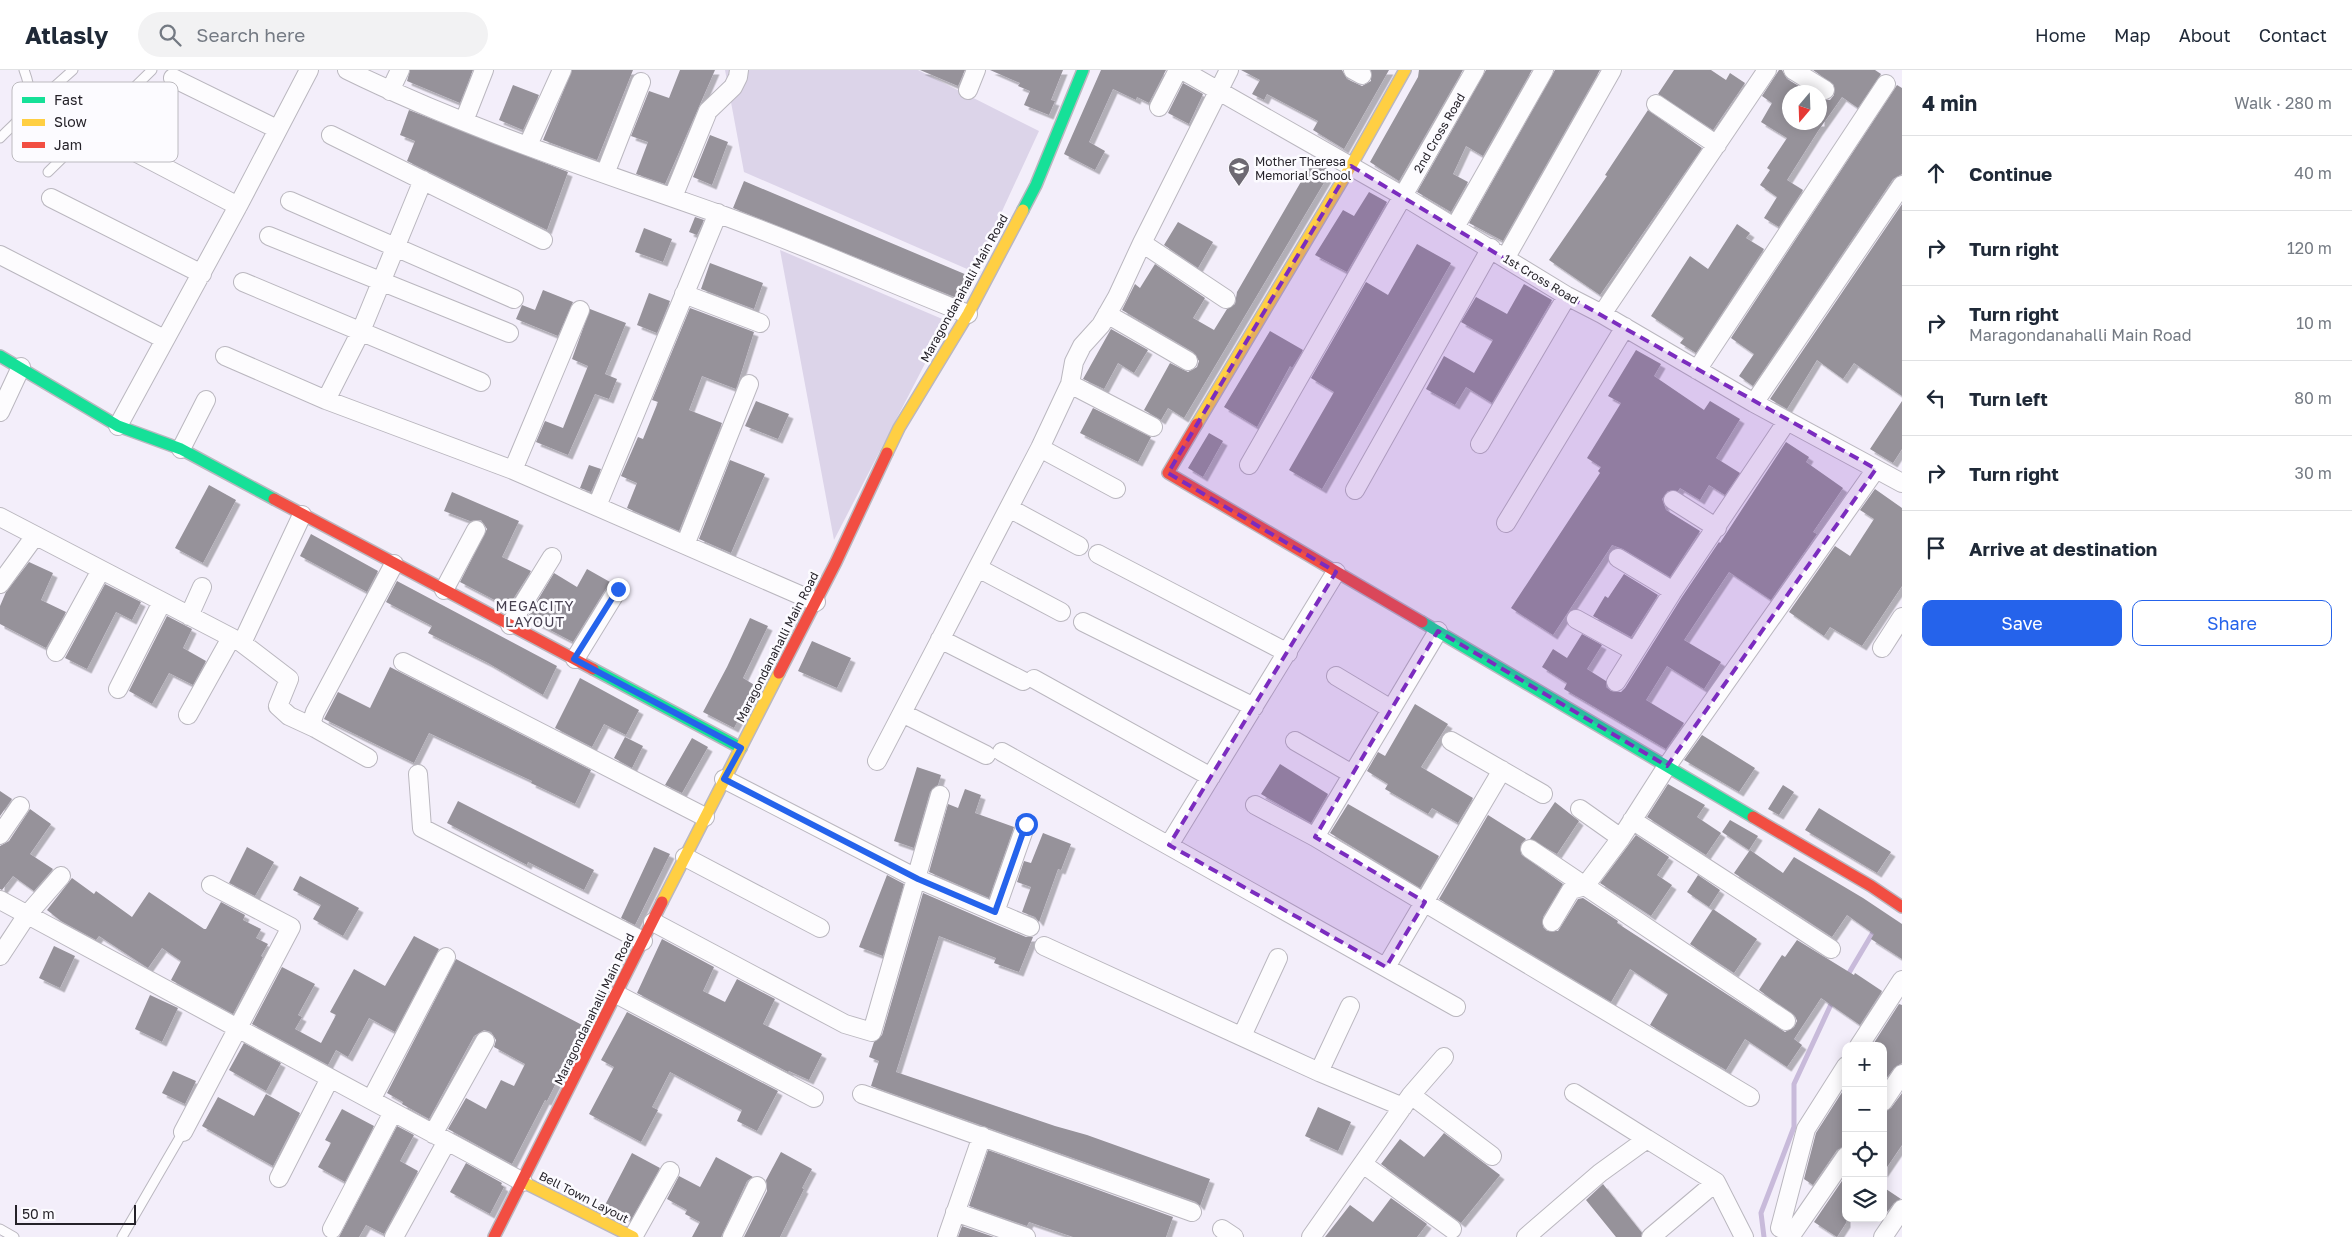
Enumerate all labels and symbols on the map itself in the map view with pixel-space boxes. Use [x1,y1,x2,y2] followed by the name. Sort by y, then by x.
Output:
[12,82,178,162] legend
[1782,85,1827,130] north arrow
[1410,90,1468,176] street label: 2nd Cross Road
[54,91,83,108] text: Fast
[54,113,87,130] text: Slow
[54,136,82,153] text: Jam
[1255,154,1352,183] place label: Mother Theresa Memorial School
[1227,156,1251,187] school or university icon: Mother Theresa Memorial School
[917,211,1011,365] street label: Maragondanahalli Main Road
[1501,251,1581,307] street label: 1st Cross Road
[732,569,822,725] street label: Maragondanahalli Main Road
[607,578,630,601] route end
[495,597,575,630] district label: MEGACITY LAYOUT
[1015,813,1038,836] route start
[551,931,637,1087] street label: Maragondanahalli Main Road
[537,1168,631,1226] street label: Bell Town Layout
[15,1202,136,1225] scale bar

